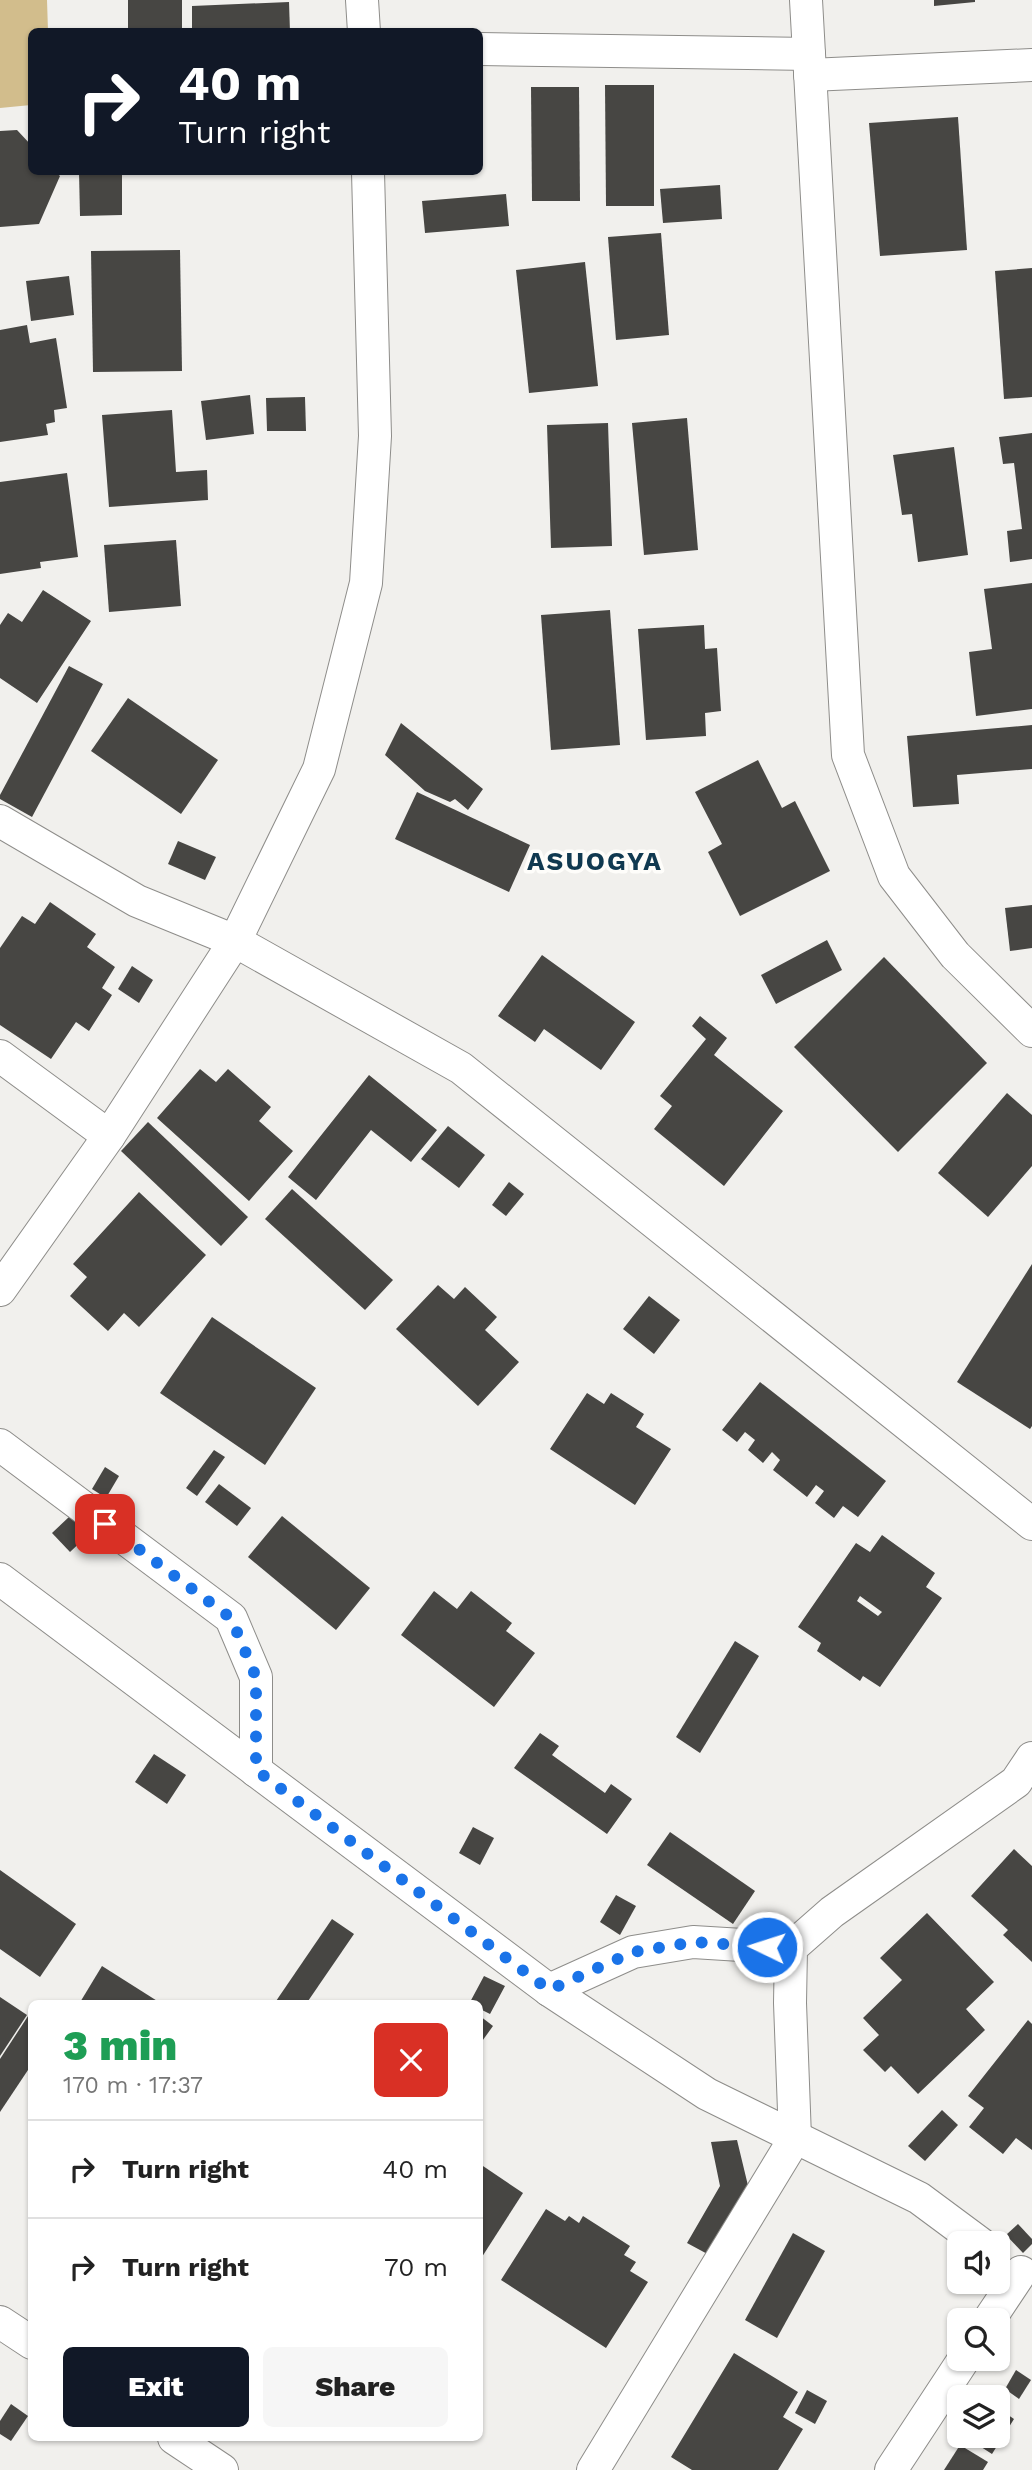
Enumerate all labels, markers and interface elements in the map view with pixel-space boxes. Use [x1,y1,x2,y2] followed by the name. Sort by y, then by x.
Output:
[178,54,301,112] text: 40 m
[63,56,154,147] icon: right
[178,113,330,151] text: Turn right
[527,846,663,876] district label: ASUOGYA
[75,1494,135,1554] pin
[86,1505,124,1543] icon: arrive
[730,1910,804,1984] position arrow
[63,2021,177,2070] text: 3 min
[374,2023,448,2097] button: close
[63,2072,203,2099] text: 170 m · 17:37
[63,2150,101,2188] icon: right
[122,2154,249,2184] text: Turn right
[382,2154,448,2184] text: 40 m
[947,2231,1010,2448] map controls
[947,2231,1010,2294] button: sound
[63,2248,101,2286] icon: right
[122,2252,249,2282] text: Turn right
[384,2252,448,2282] text: 70 m
[947,2308,1010,2371] button: search
[63,2347,249,2427] button: Exit
[263,2347,448,2427] button: Share
[947,2385,1010,2448] button: layers

